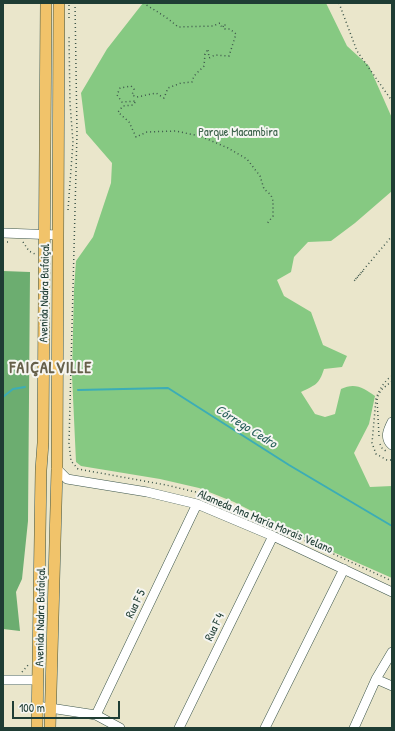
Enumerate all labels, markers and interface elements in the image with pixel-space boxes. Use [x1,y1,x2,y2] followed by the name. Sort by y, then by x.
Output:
[198,126,278,140] park label: Parque Macambira
[37,244,53,342] street label: Avenida Nadra Bufaiçal
[10,359,92,379] district label: FAIÇALVILLE
[213,402,279,452] water label: Córrego Cedro
[195,487,335,557] street label: Alameda Ana Maria Morais Velano
[33,568,49,666] street label: Avenida Nadra Bufaiçal
[123,587,149,621] street label: Rua F 5
[202,611,228,643] street label: Rua F 4
[14,693,122,719] scale bar
[19,699,45,716] text: 100 m

